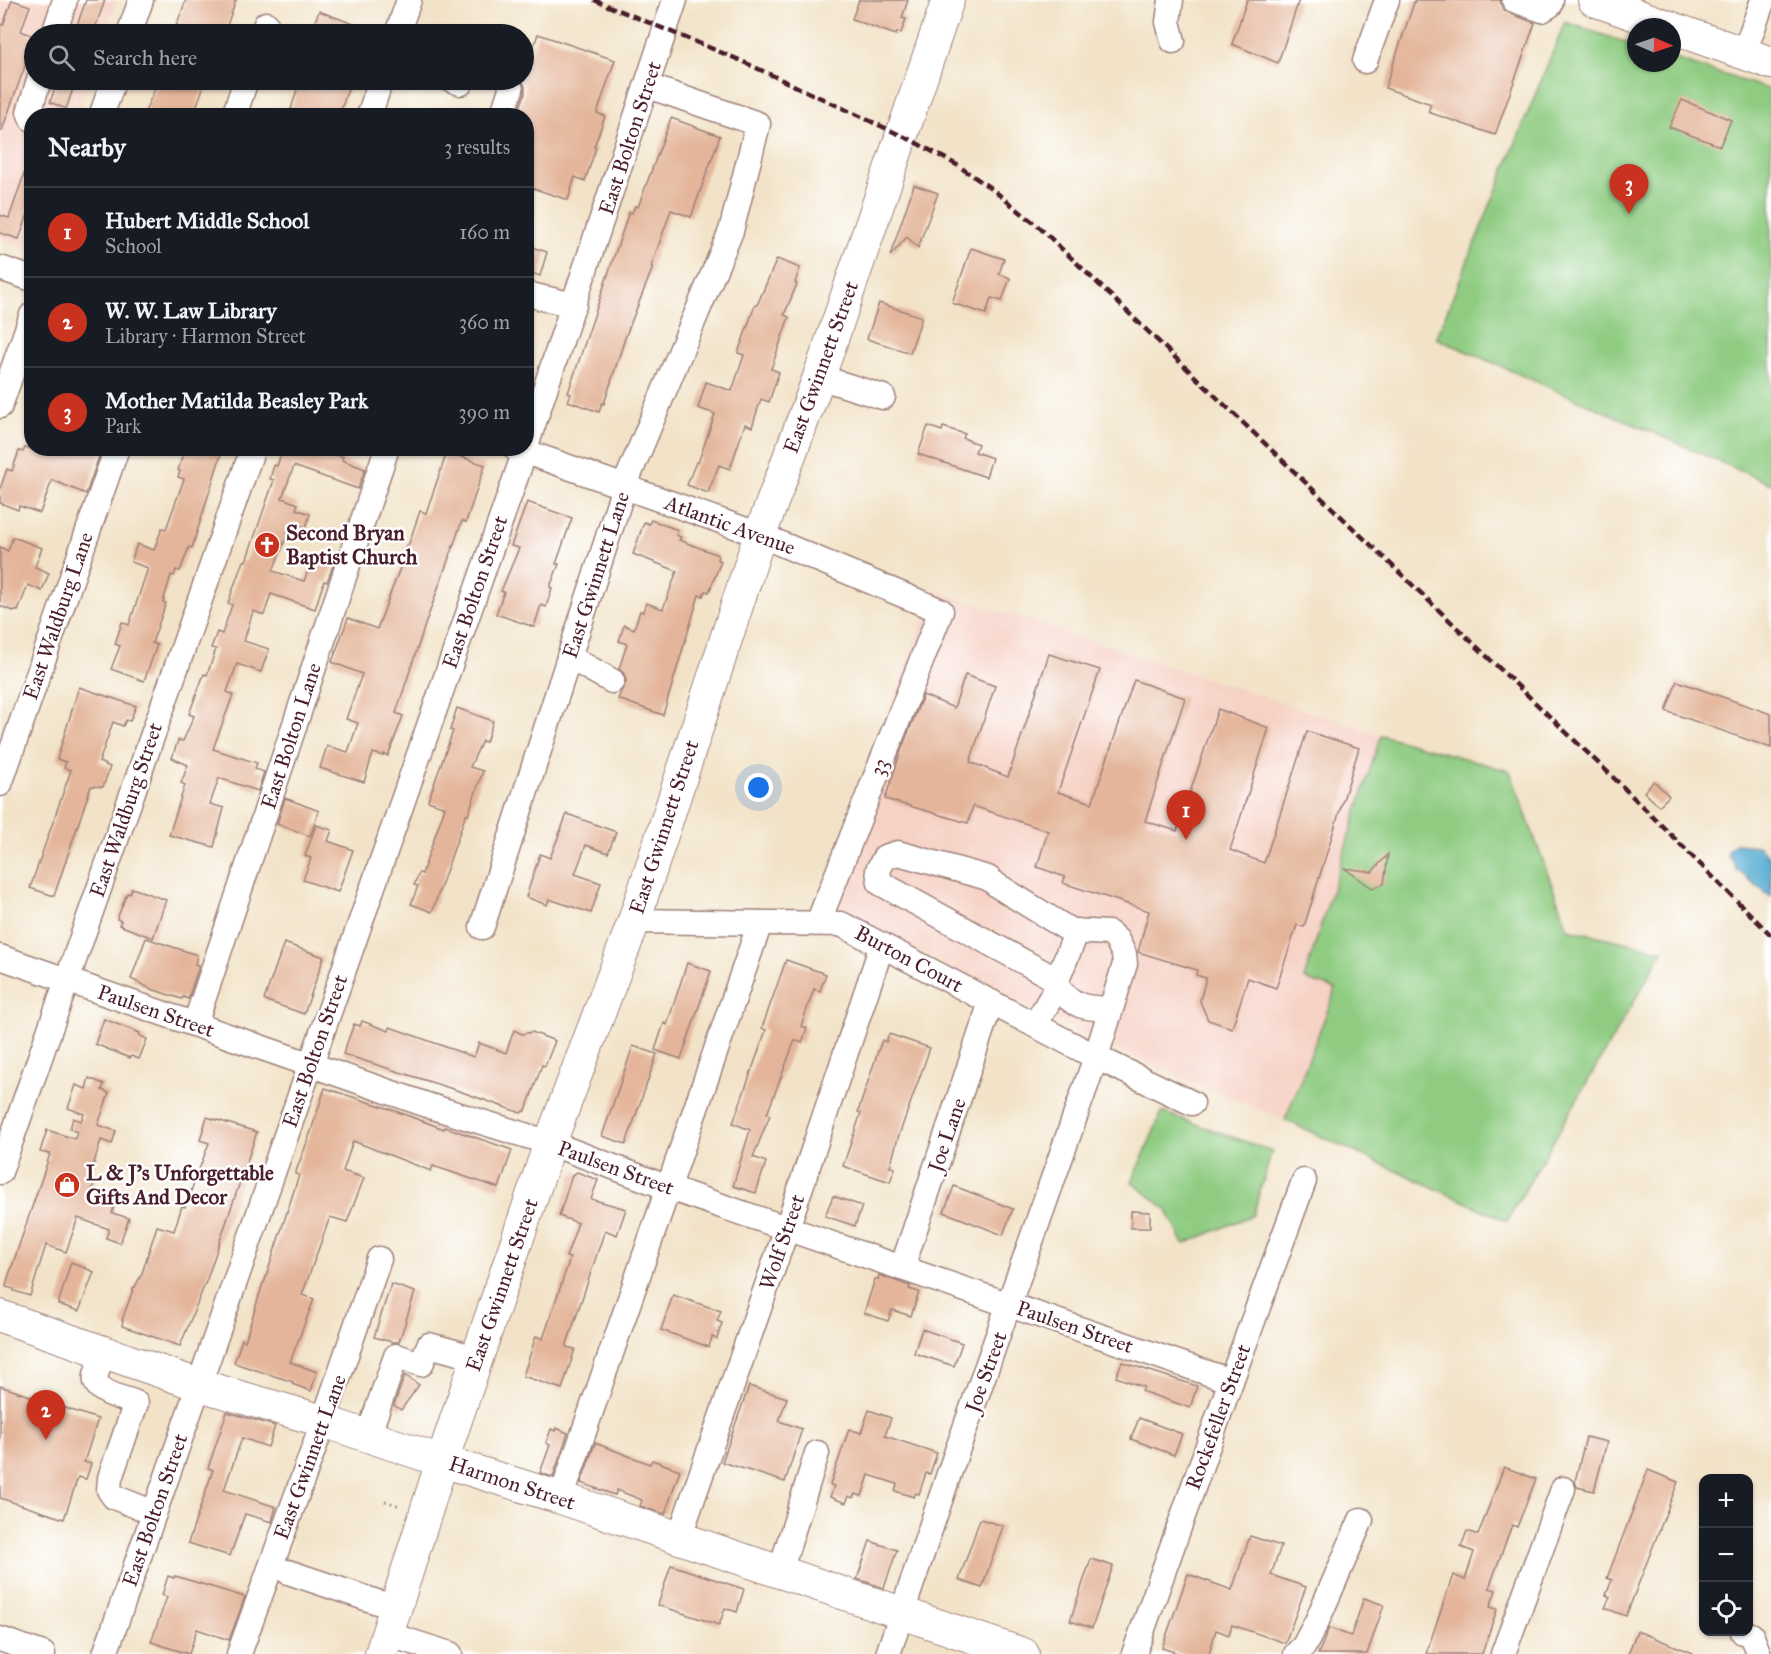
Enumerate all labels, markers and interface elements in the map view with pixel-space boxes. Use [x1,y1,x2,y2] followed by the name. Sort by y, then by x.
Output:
[1627,18,1681,72] north arrow
[24,24,534,90] search box
[45,41,78,74] icon: search
[93,44,197,71] text: Search here
[593,57,667,218] street label: East Bolton Street
[48,131,126,163] text: Nearby
[444,135,510,159] text: 3 results
[1610,164,1648,214] pin: 3
[105,207,309,234] text: Hubert Middle School
[64,220,71,244] text: 1
[459,220,510,244] text: 160 m
[105,234,162,258] text: School
[778,277,864,457] street label: East Gwinnett Street
[105,297,277,324] text: W. W. Law Library
[63,310,72,334] text: 2
[459,310,510,334] text: 360 m
[105,324,306,348] text: Library · Harmon Street
[105,387,368,414] text: Mother Matilda Beasley Park
[64,400,72,424] text: 3
[459,400,510,424] text: 390 m
[105,414,141,438] text: Park
[557,488,635,662] street label: East Gwinnett Lane
[660,489,799,561] street label: Atlantic Avenue
[437,512,514,672] street label: East Bolton Street
[286,520,418,570] place label: Second Bryan Baptist Church
[17,529,99,703] street label: East Waldburg Lane
[252,530,282,560] church icon: Second Bryan Baptist Church
[255,659,327,812] street label: East Bolton Lane
[84,719,168,901] street label: East Waldburg Street
[624,736,705,917] street label: East Gwinnett Street
[864,755,894,779] street label: 33
[744,773,773,802] your location
[1166,790,1206,840] pin: 1
[851,920,968,999] street label: Burton Court
[277,971,354,1131] street label: East Bolton Street
[94,979,218,1043] street label: Paulsen Street
[922,1094,972,1177] street label: Joe Lane
[554,1135,678,1201] street label: Paulsen Street
[86,1160,274,1210] place label: L & J's Unforgettable Gifts And Decor
[52,1170,82,1200] shop icon: L & J's Unforgettable Gifts And Decor
[754,1190,811,1293] street label: Wolf Street
[460,1194,544,1375] street label: East Gwinnett Street
[1013,1295,1137,1359] street label: Paulsen Street
[959,1327,1013,1418] street label: Joe Street
[1180,1340,1257,1493] street label: Rockefeller Street
[268,1371,352,1543] street label: East Gwinnett Lane
[26,1390,66,1440] pin: 2
[117,1430,194,1590] street label: East Bolton Street
[446,1450,579,1516] street label: Harmon Street
[1699,1474,1753,1636] map controls
[1699,1474,1753,1528] button: +
[1699,1528,1753,1582] button: −
[1699,1582,1753,1636] button: locate

